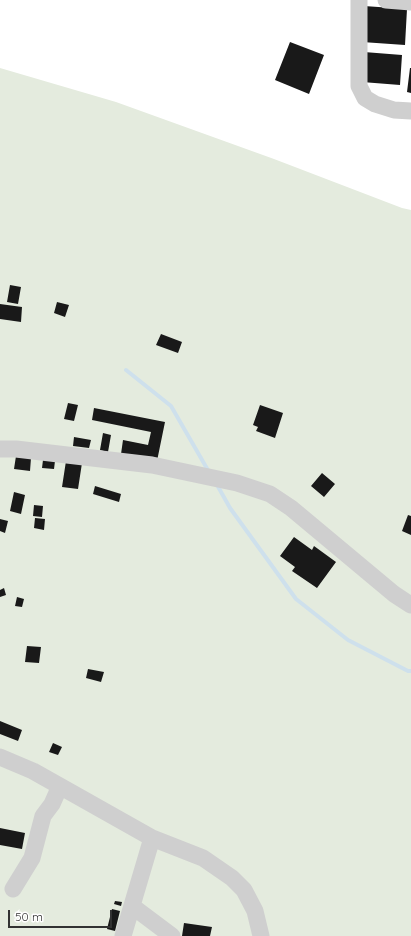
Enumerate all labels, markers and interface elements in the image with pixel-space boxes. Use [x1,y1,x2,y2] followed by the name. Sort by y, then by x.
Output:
[10,902,114,928] scale bar
[15,909,43,924] text: 50 m

